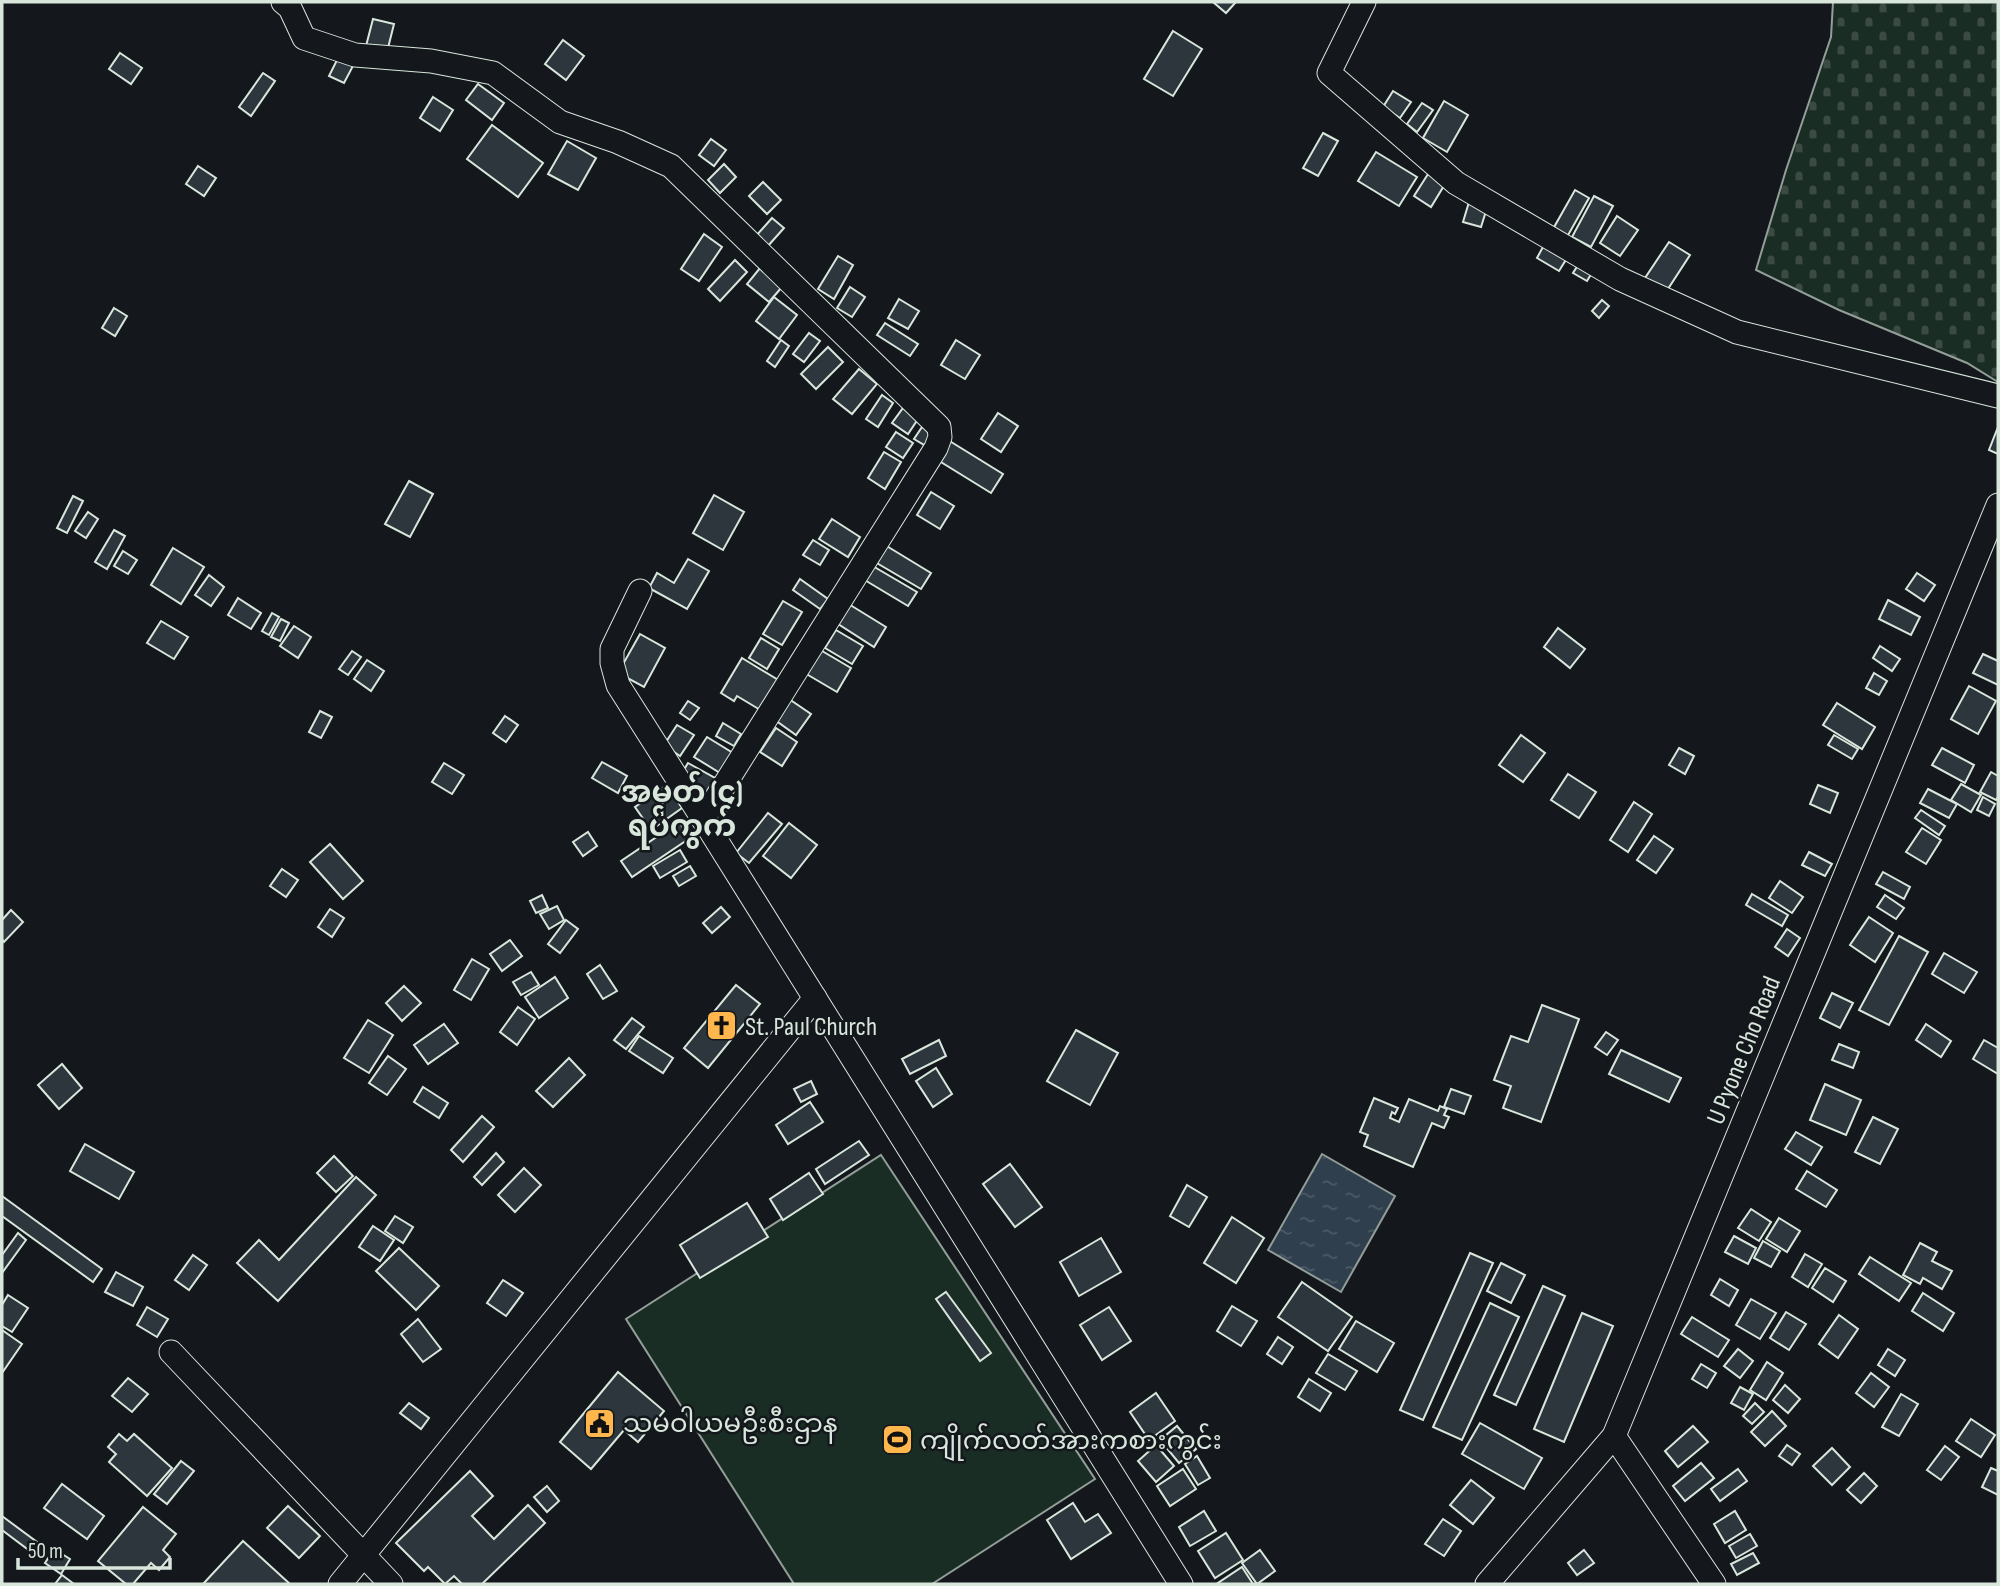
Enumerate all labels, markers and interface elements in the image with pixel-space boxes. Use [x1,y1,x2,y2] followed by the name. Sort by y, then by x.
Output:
[621,771,743,850] district label: အမှတ် (၄) ရပ်ကွက်
[1701,972,1788,1129] street label: U Pyone Cho Road
[705,1009,739,1043] church icon: St. Paul Church
[745,1012,877,1043] place label: St. Paul Church
[583,1406,617,1440] public building icon: သမဝါယမဦးစီးဌာန
[623,1406,838,1444] place label: သမဝါယမဦးစီးဌာန
[880,1423,914,1457] sports icon: ကျိုက်လတ်အားကစားကွင်း
[920,1423,1222,1461] place label: ကျိုက်လတ်အားကစားကွင်း
[18,1526,170,1570] scale bar
[28,1539,63,1564] text: 50 m

